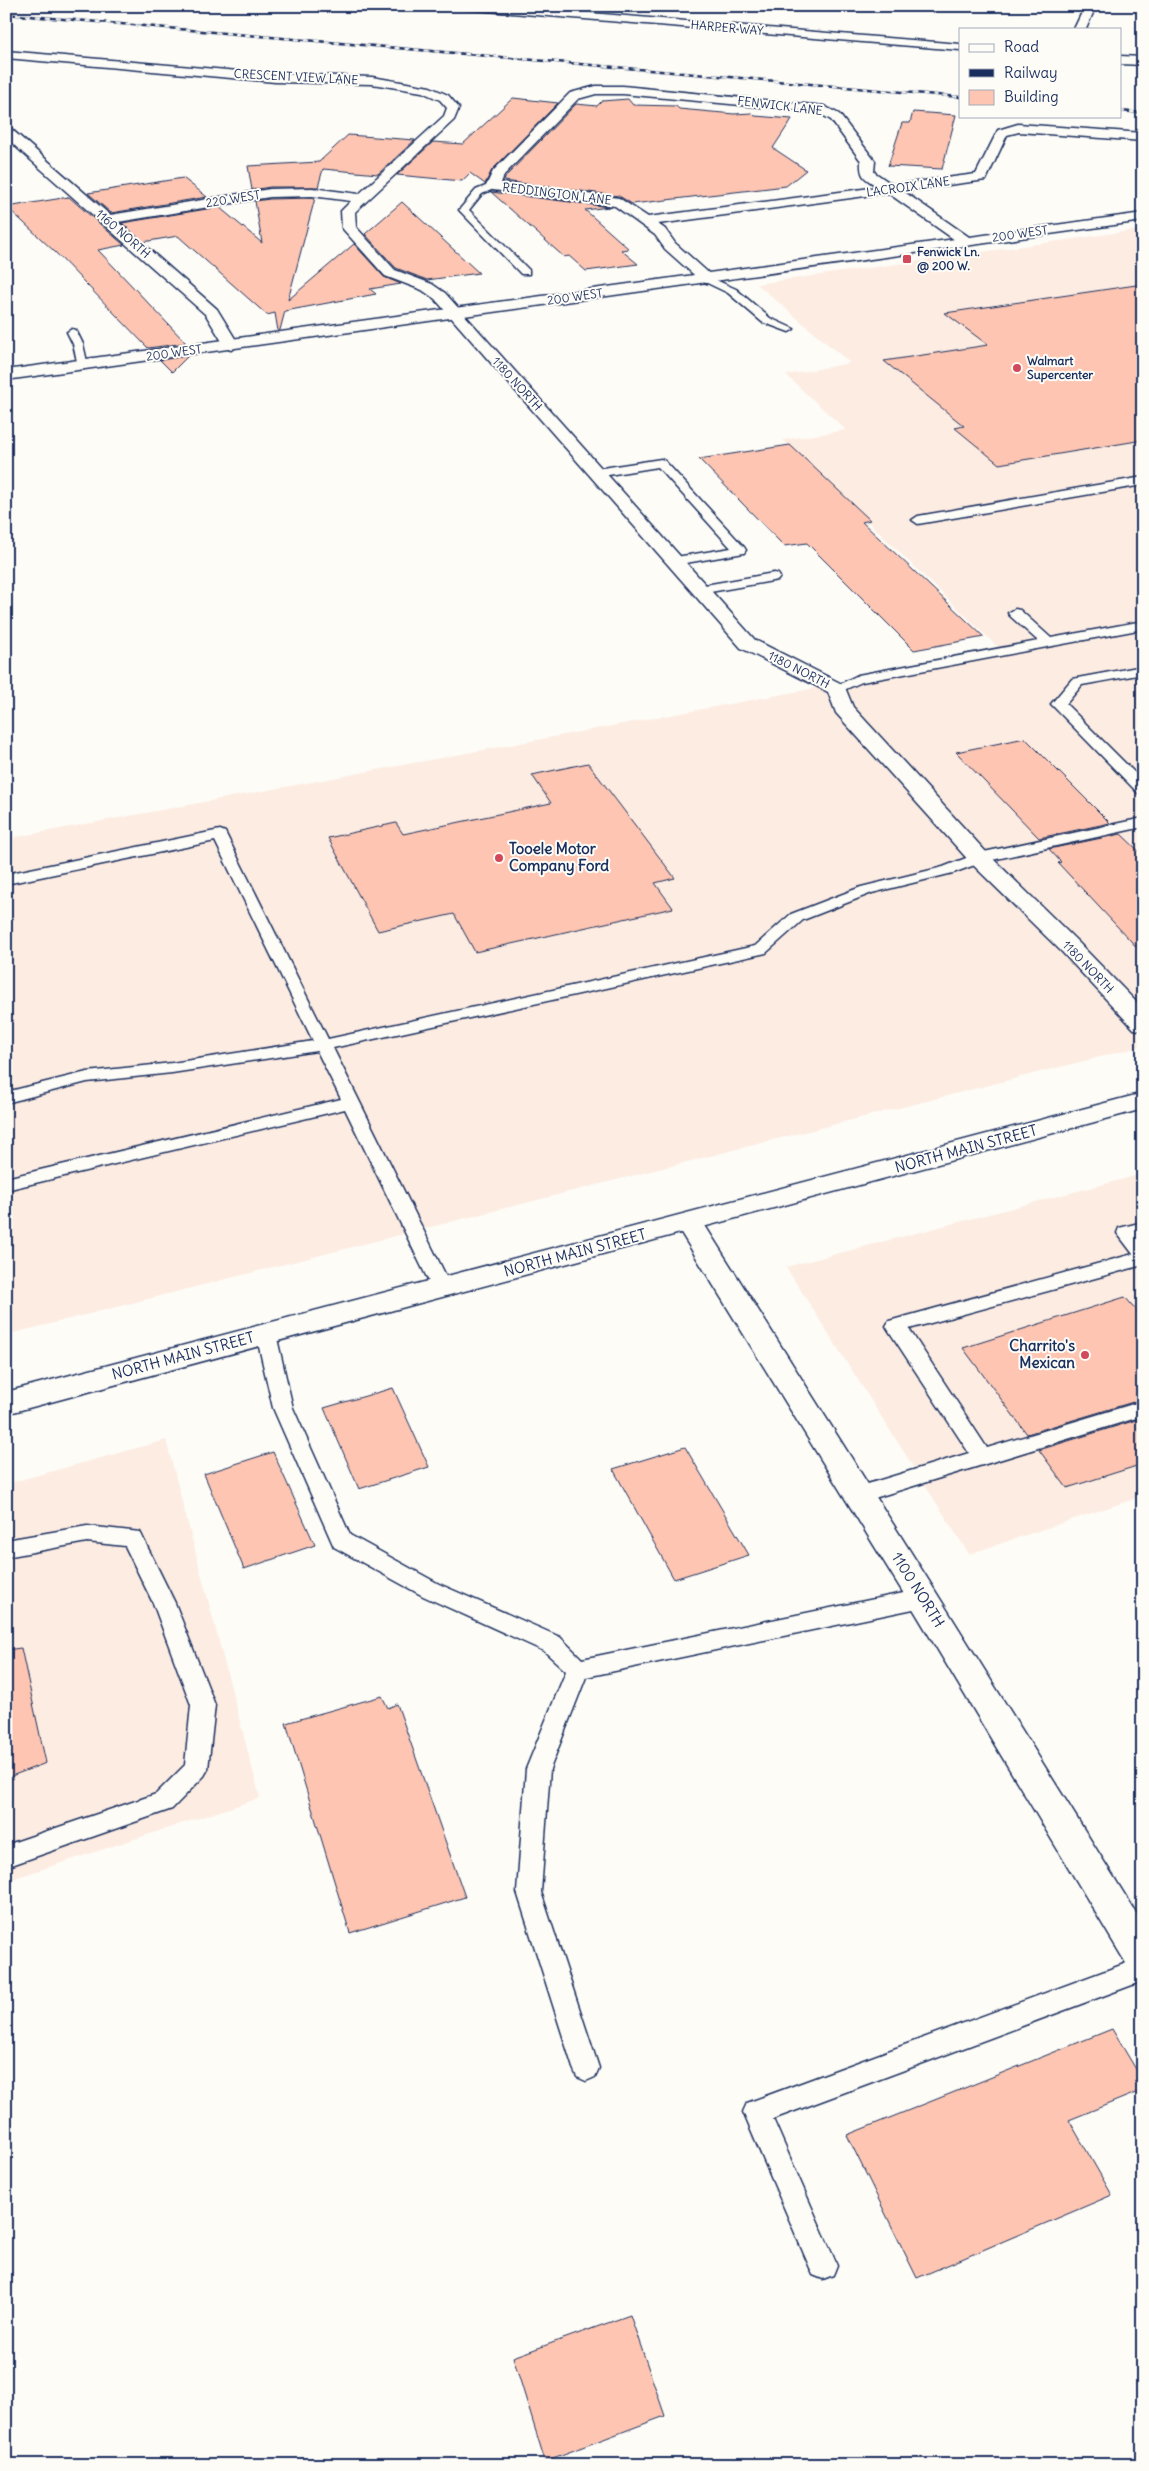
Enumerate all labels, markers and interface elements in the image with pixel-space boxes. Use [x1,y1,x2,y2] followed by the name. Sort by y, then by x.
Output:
[690,17,764,38] street label: HARPER WAY
[959,28,1122,118] legend
[1004,37,1039,56] text: Road
[1004,63,1058,82] text: Railway
[233,66,359,87] street label: CRESCENT VIEW LANE
[1004,87,1059,106] text: Building
[737,93,824,118] street label: FENWICK LANE
[865,173,951,200] street label: LACROIX LANE
[502,179,612,208] street label: REDDINGTON LANE
[205,187,261,210] street label: 220 WEST
[93,206,154,262] street label: 1160 NORTH
[991,222,1049,245] street label: 200 WEST
[917,244,980,274] place label: Fenwick Ln. @ 200 W.
[901,253,913,265] marker: Fenwick Ln. @ 200 W.
[546,285,604,308] street label: 200 WEST
[145,341,203,364] street label: 200 WEST
[1027,353,1093,383] place label: Walmart Supercenter
[489,354,546,414] street label: 1180 NORTH
[1011,362,1023,374] marker: Walmart Supercenter
[766,648,833,692] street label: 1180 NORTH
[509,839,609,876] place label: Tooele Motor Company Ford
[493,852,505,864] marker: Tooele Motor Company Ford
[1060,937,1117,996] street label: 1180 NORTH
[893,1120,1039,1177] street label: NORTH MAIN STREET
[502,1224,648,1281] street label: NORTH MAIN STREET
[110,1327,256,1384] street label: NORTH MAIN STREET
[1009,1336,1075,1372] place label: Charrito's Mexican
[1079,1349,1091,1361] marker: Charrito's Mexican
[888,1549,949,1631] street label: 1100 NORTH

